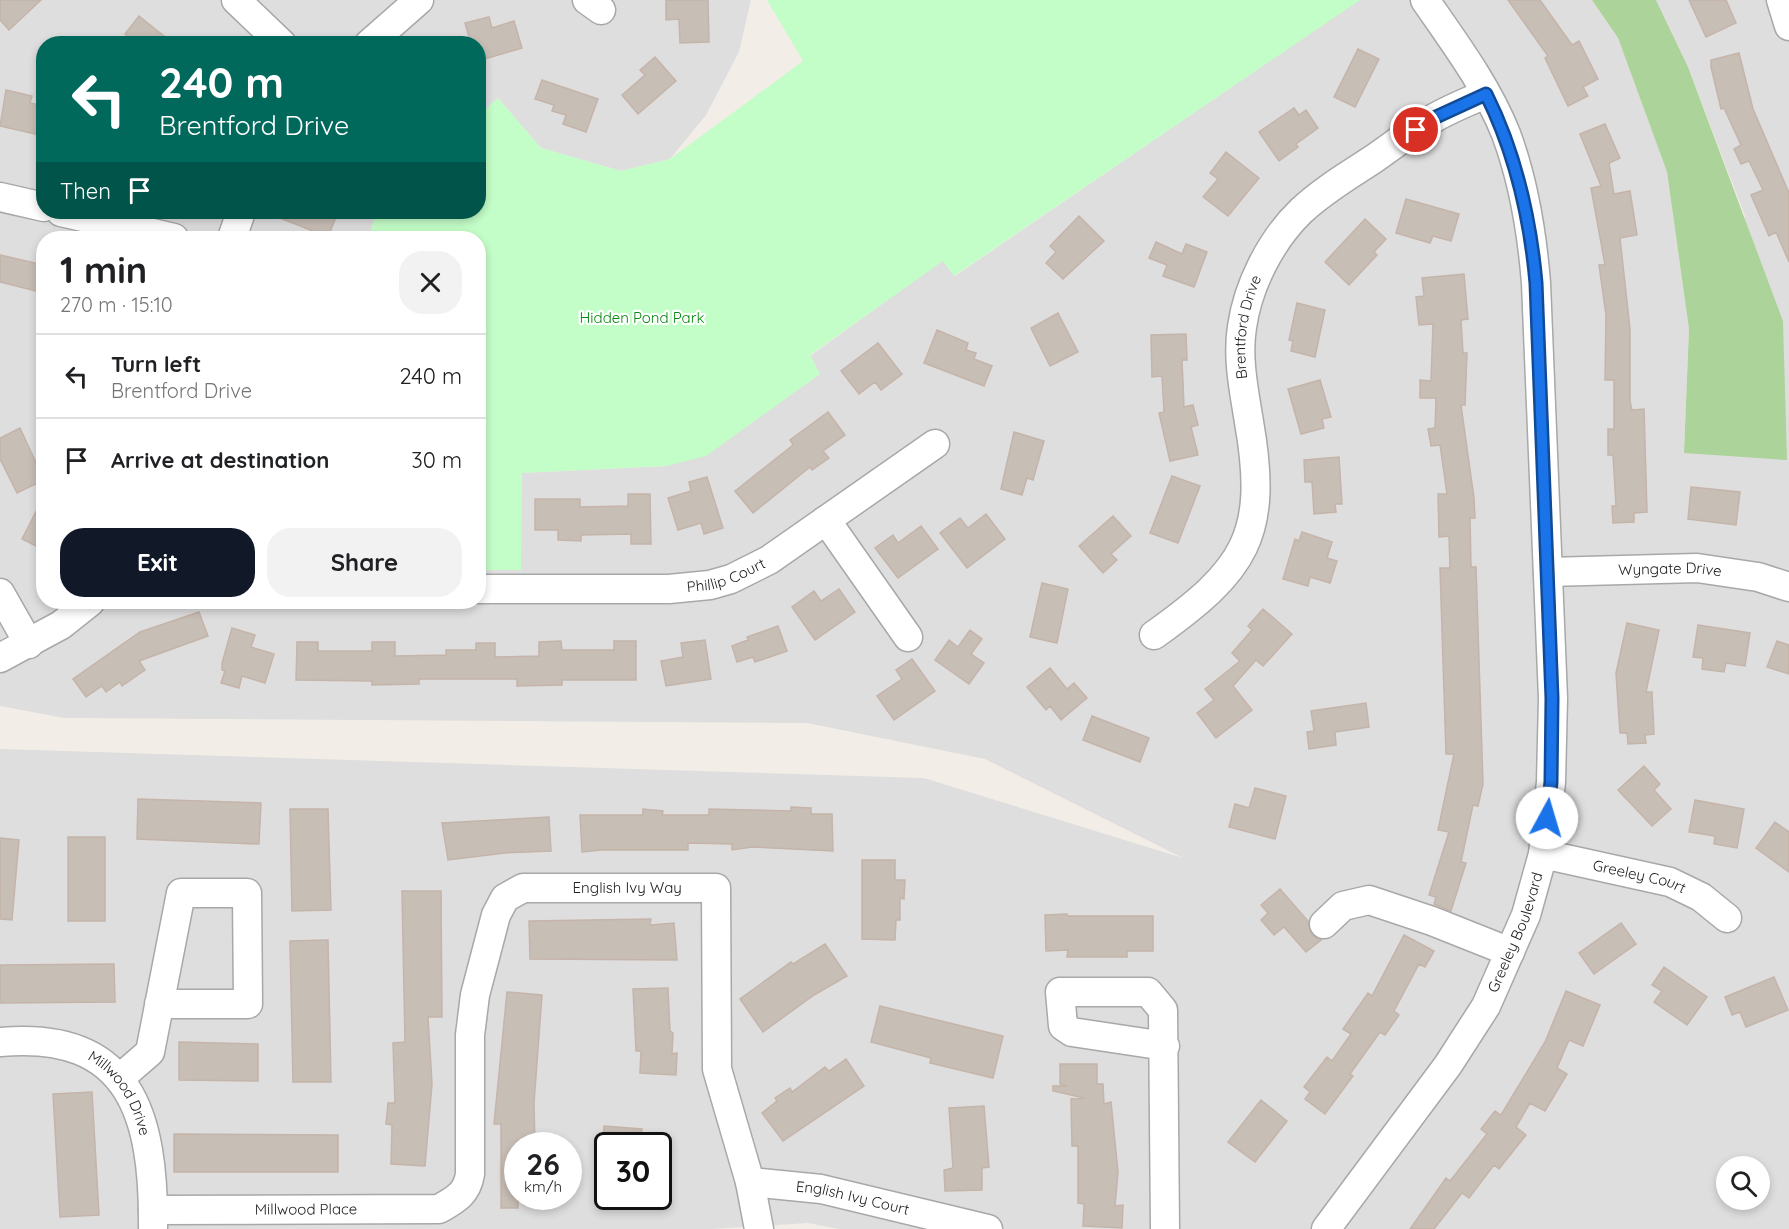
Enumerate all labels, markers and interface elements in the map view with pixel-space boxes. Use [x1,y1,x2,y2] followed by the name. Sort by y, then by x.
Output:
[159,56,284,109] text: 240 m
[60,60,138,138] icon: left
[1390,104,1441,155] pin
[159,108,349,142] text: Brentford Drive
[1399,113,1432,146] icon: arrive
[123,174,156,207] icon: arrive
[60,177,111,205] text: Then
[60,247,147,292] text: 1 min
[399,251,462,314] button: close
[1230,272,1265,380] street label: Brentford Drive
[60,292,173,317] text: 270 m · 15:10
[580,308,704,327] park label: Hidden Pond Park
[111,350,201,378] text: Turn left
[60,360,93,393] icon: left
[399,362,462,390] text: 240 m
[111,378,252,403] text: Brentford Drive
[60,444,93,477] icon: arrive
[111,446,329,474] text: Arrive at destination
[411,446,462,474] text: 30 m
[60,528,255,597] button: Exit
[267,528,462,597] button: Share
[686,553,768,596] street label: Phillip Court
[1618,558,1723,581] street label: Wyngate Drive
[1515,786,1579,850] position arrow
[1591,855,1689,897] street label: Greeley Court
[1483,870,1546,995] street label: Greeley Boulevard
[573,878,682,897] street label: English Ivy Way
[85,1046,155,1138] street label: Millwood Drive
[594,1132,672,1210] speed limit sign: 30
[526,1145,560,1183] text: 26
[1716,1156,1770,1210] map controls
[1716,1156,1770,1210] button: search
[524,1177,562,1196] text: km/h
[795,1177,911,1219] street label: English Ivy Court
[255,1199,357,1219] street label: Millwood Place

